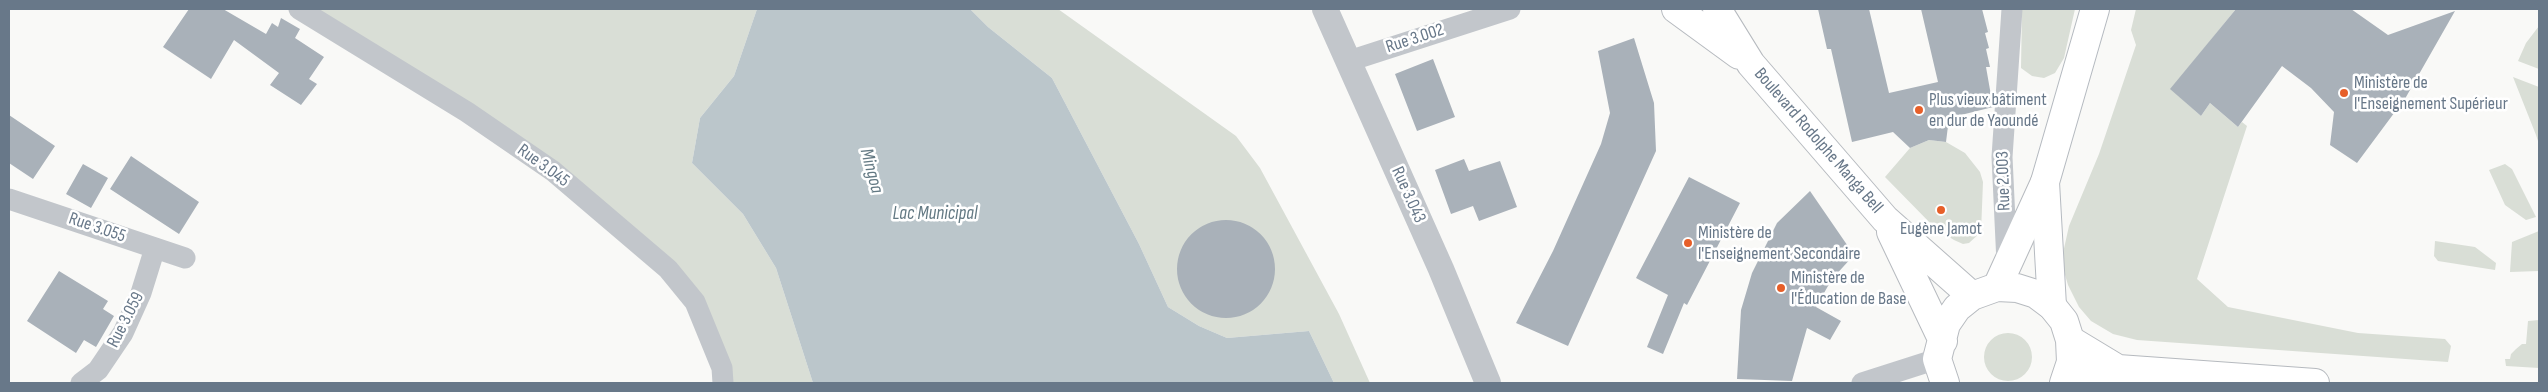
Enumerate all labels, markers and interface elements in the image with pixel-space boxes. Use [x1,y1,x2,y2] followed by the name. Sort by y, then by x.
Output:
[1383,19,1447,59] street label: Rue 3.002
[1749,64,1887,218] street label: Boulevard Rodolphe Manga Bell
[2354,72,2508,115] place label: Ministère de l'Enseignement Supérieur
[2338,87,2350,99] marker: Ministère de l'Enseignement Supérieur
[1929,89,2047,132] place label: Plus vieux bâtiment en dur de Yaoundé
[1913,104,1925,116] marker: Plus vieux bâtiment en dur de Yaoundé
[513,140,573,192] street label: Rue 3.045
[854,146,888,196] water label: Mingoa
[1992,151,2016,211] street label: Rue 2.003
[1386,163,1430,227] street label: Rue 3.043
[893,203,977,225] water label: Lac Municipal
[1935,204,1947,216] marker: Eugène Jamot
[66,208,128,248] street label: Rue 3.055
[1900,218,1982,240] place label: Eugène Jamot
[1698,222,1861,264] place label: Ministère de l'Enseignement Secondaire
[1682,237,1694,249] marker: Ministère de l'Enseignement Secondaire
[1791,267,1907,310] place label: Ministère de l'Éducation de Base
[1775,282,1787,294] marker: Ministère de l'Éducation de Base
[103,289,149,351] street label: Rue 3.059

